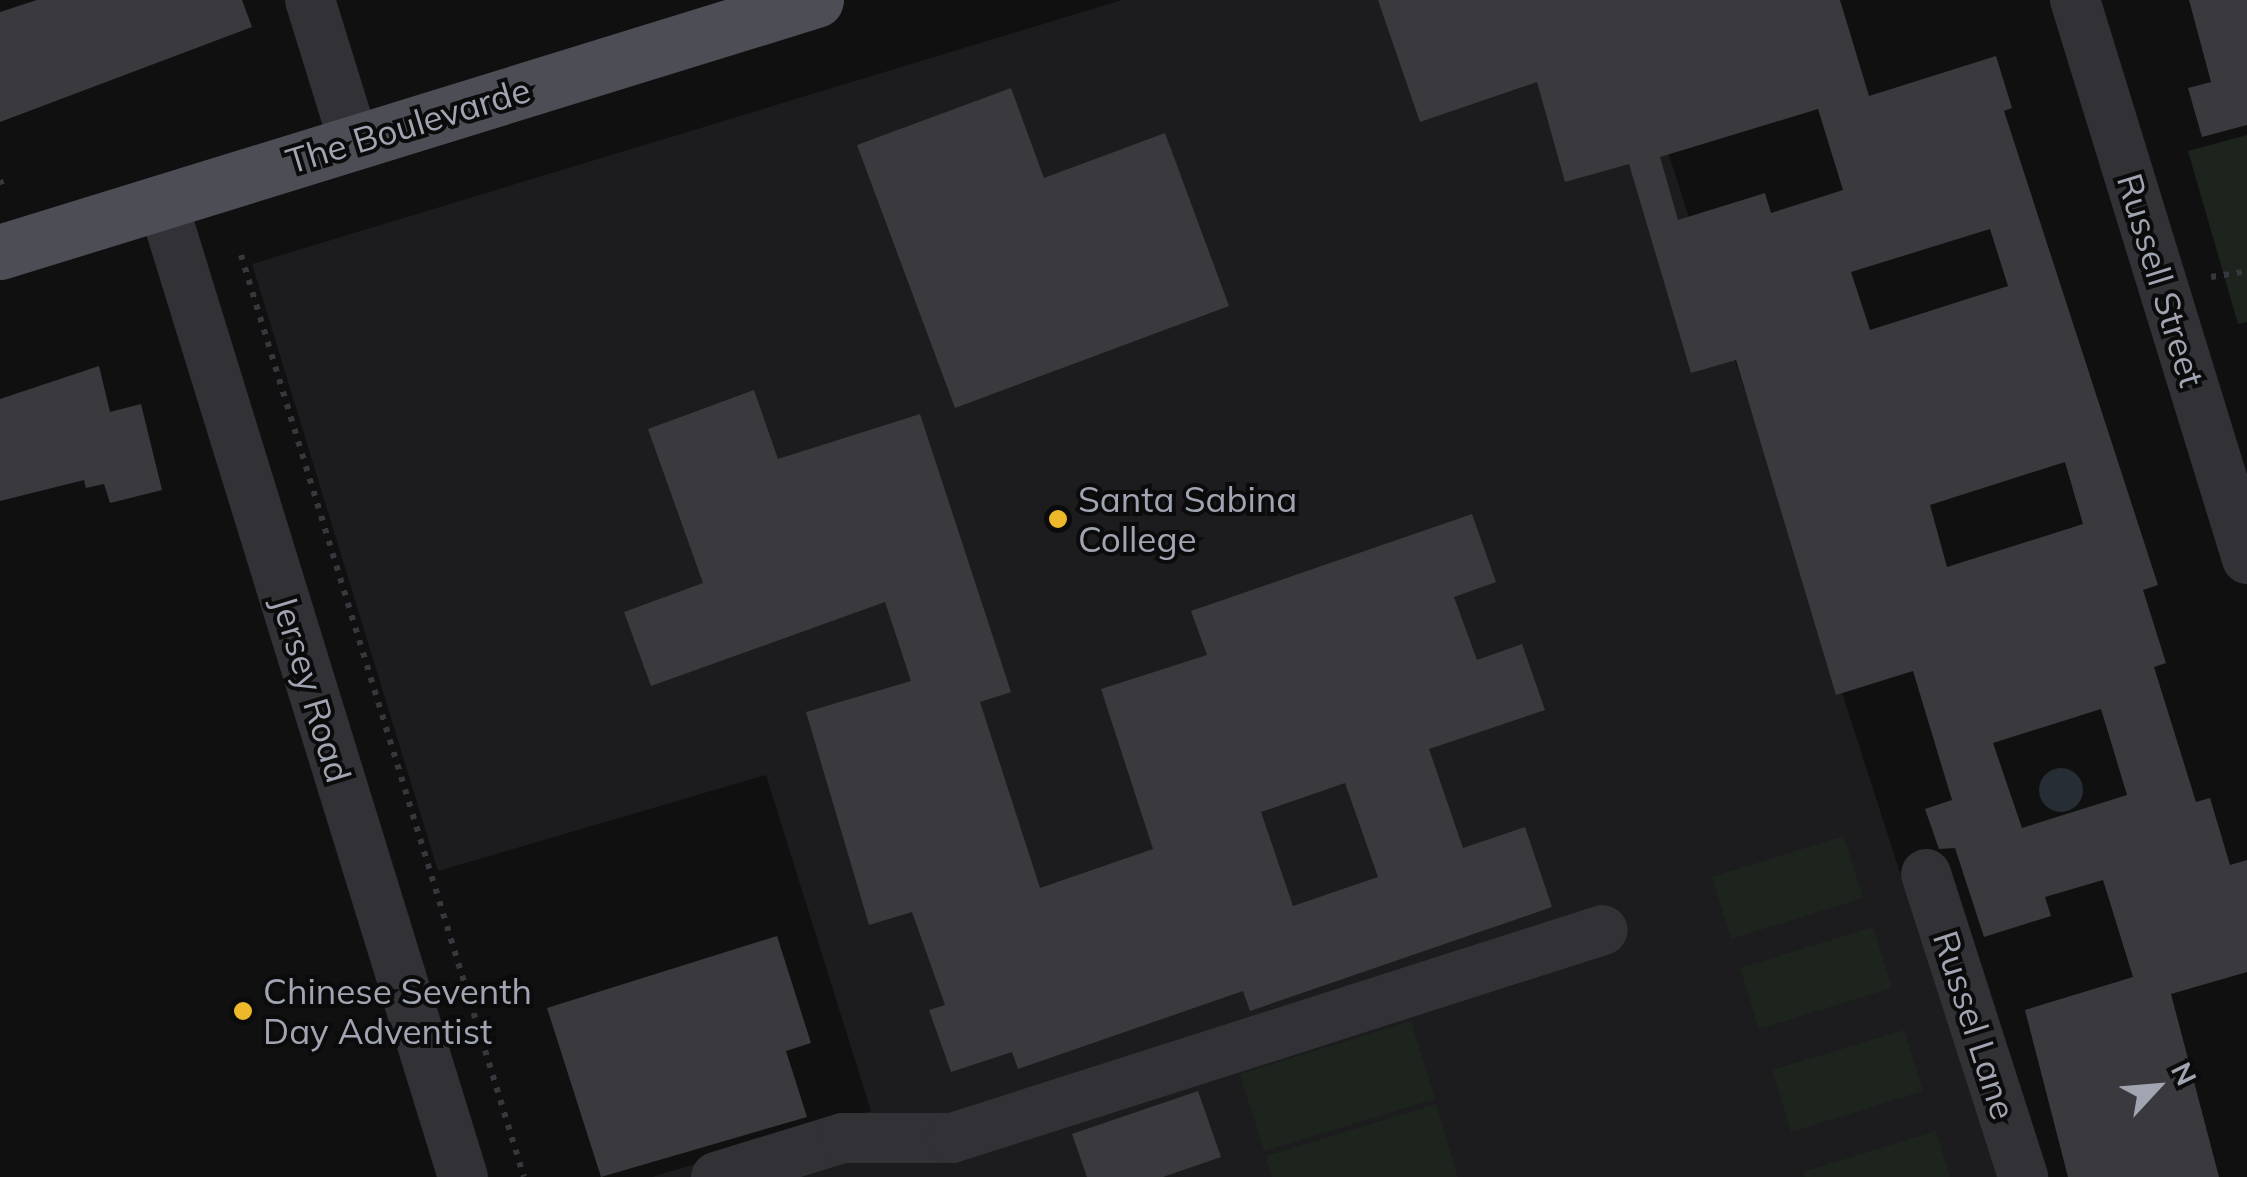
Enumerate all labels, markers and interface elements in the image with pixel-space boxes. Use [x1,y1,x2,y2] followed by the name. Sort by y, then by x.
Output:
[281,68,535,182] street label: The Boulevarde
[2109,168,2213,392] street label: Russell Street
[1078,478,1297,560] place label: Santa Sabina College
[1047,508,1069,530] marker: Santa Sabina College
[264,591,360,787] street label: Jersey Road
[1925,926,2025,1124] street label: Russel Lane
[263,970,532,1052] place label: Chinese Seventh Day Adventist
[232,1000,254,1022] marker: Chinese Seventh Day Adventist
[2107,1037,2207,1137] north arrow
[2164,1056,2205,1091] text: N

